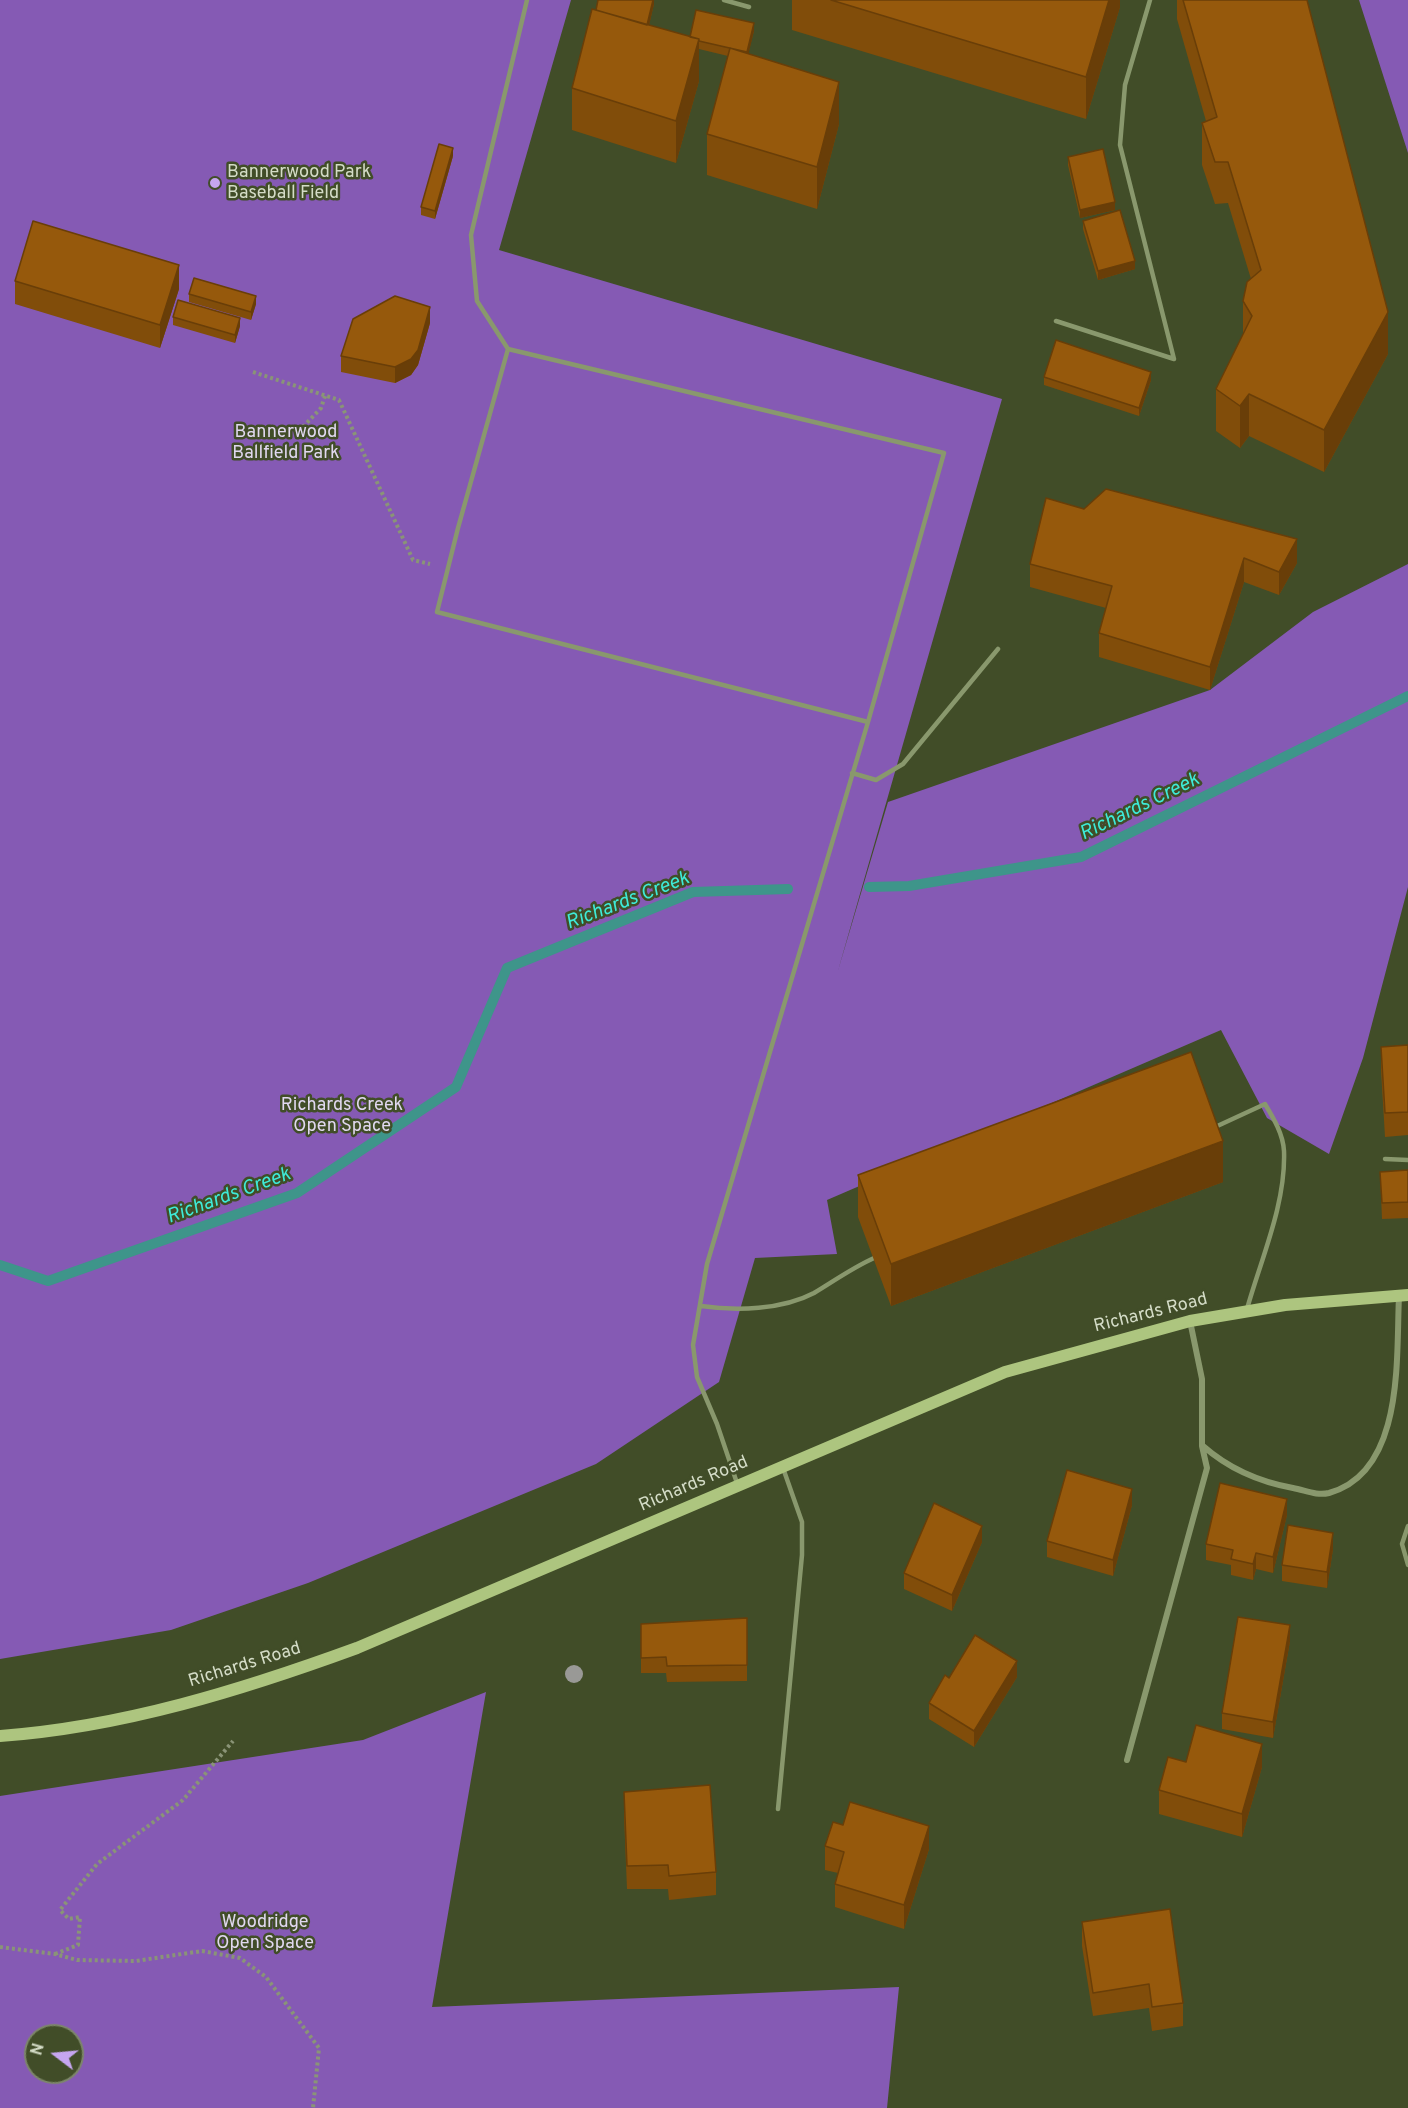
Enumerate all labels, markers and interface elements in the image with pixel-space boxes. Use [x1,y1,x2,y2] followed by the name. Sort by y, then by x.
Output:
[227,162,371,204] place label: Bannerwood Park Baseball Field
[208,176,222,190] marker: Bannerwood Park Baseball Field
[232,422,340,464] park label: Bannerwood Ballfield Park
[1076,769,1204,847] water label: Richards Creek
[563,867,693,937] water label: Richards Creek
[281,1095,403,1138] park label: Richards Creek Open Space
[164,1163,294,1231] water label: Richards Creek
[1092,1289,1210,1339] street label: Richards Road
[636,1452,752,1518] street label: Richards Road
[186,1639,304,1693] street label: Richards Road
[216,1912,314,1954] park label: Woodridge Open Space
[24,2024,84,2084] north arrow
[27,2041,50,2058] text: N

